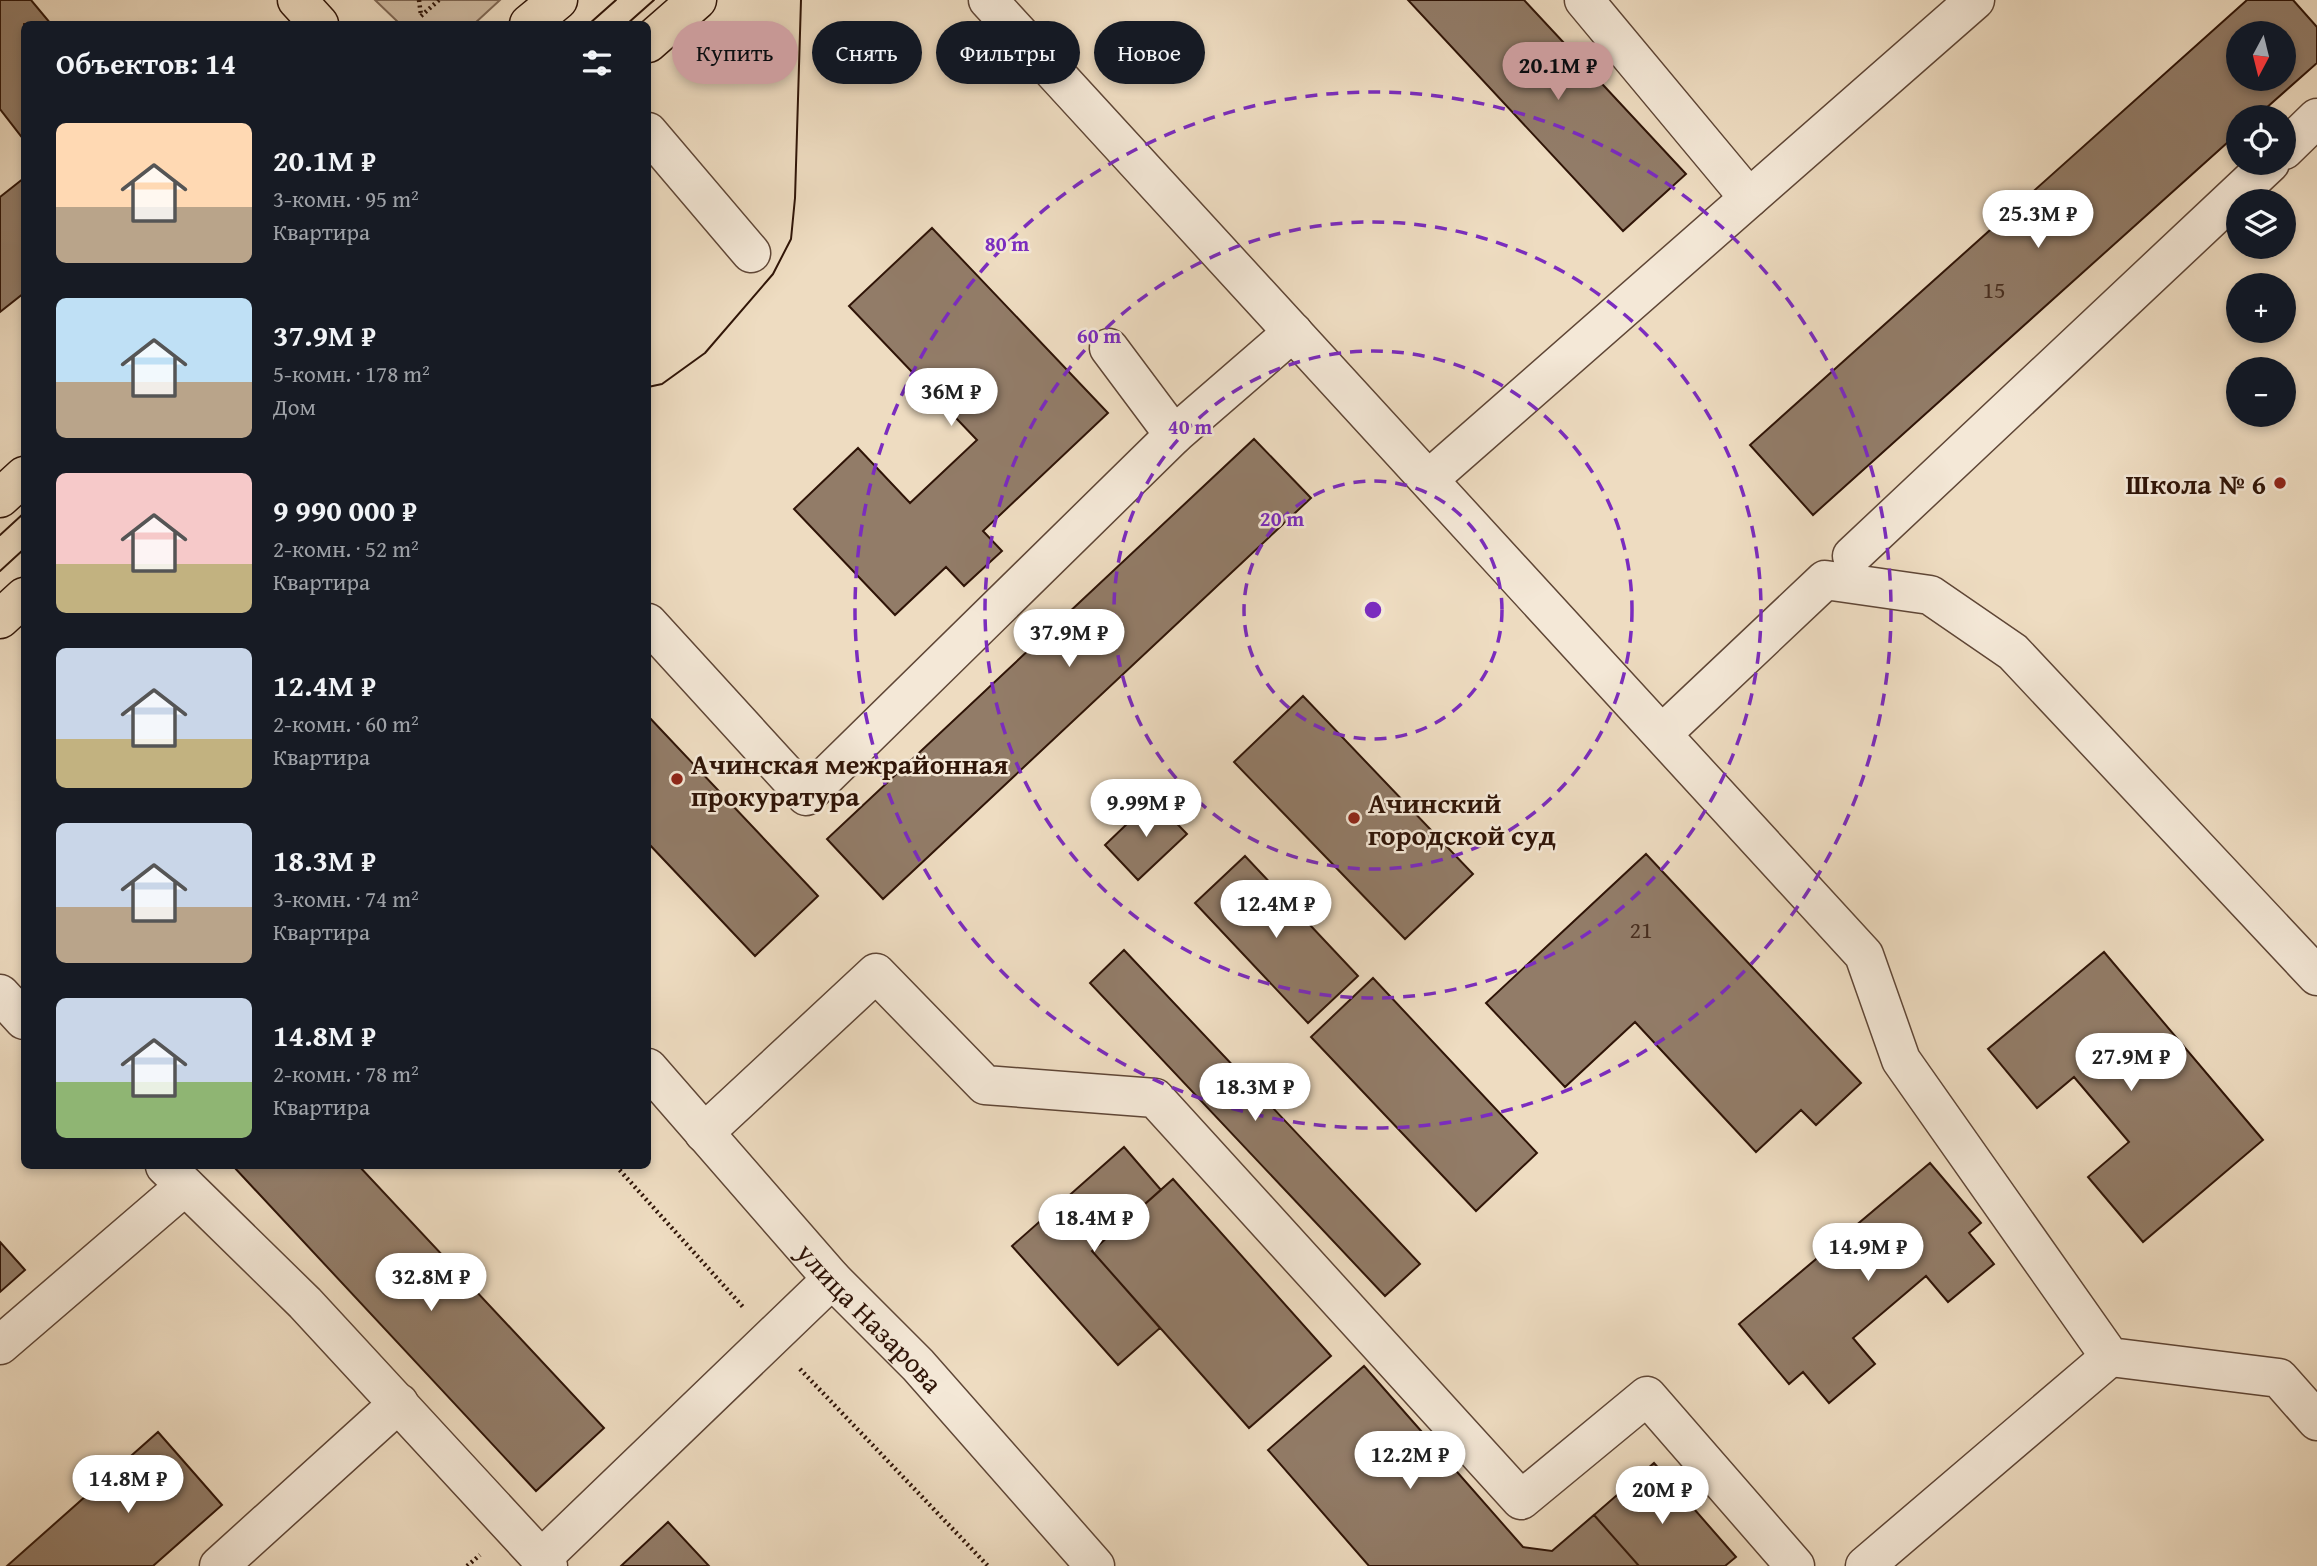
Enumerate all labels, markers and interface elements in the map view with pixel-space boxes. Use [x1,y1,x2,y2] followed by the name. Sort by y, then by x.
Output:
[672,21,798,84] chip: Купить
[812,21,922,84] chip: Снять
[936,21,1080,84] chip: Фильтры
[1094,21,1205,84] chip: Новое
[2226,21,2296,91] north arrow
[2226,21,2296,427] map controls
[56,41,236,85] text: Объектов: 14
[1493,42,1623,102] pin: 20.1M ₽
[578,44,616,82] icon: filters
[1518,48,1598,81] text: 20.1M ₽
[2226,105,2296,175] button: locate
[273,138,376,182] text: 20.1M ₽
[112,151,196,235] icon: home
[273,182,419,215] text: 3-комн. · 95 m²
[2226,189,2296,259] button: layers
[1973,190,2103,250] pin: 25.3M ₽
[1998,196,2078,229] text: 25.3M ₽
[273,215,370,248] text: Квартира
[985,228,1029,259] text: 80 m
[1982,272,2006,307] house number: 15
[2226,273,2296,343] button: +
[273,313,376,357] text: 37.9M ₽
[1077,320,1121,351] text: 60 m
[112,326,196,410] icon: home
[273,357,430,390] text: 5-комн. · 178 m²
[2226,357,2296,427] button: −
[902,368,1000,428] pin: 36M ₽
[921,374,981,407] text: 36M ₽
[273,390,316,423] text: Дом
[1168,411,1212,442] text: 40 m
[2126,463,2266,504] place label: Школа № 6
[2272,475,2288,491] marker: Школа № 6
[273,488,417,532] text: 9 990 000 ₽
[112,501,196,585] icon: home
[1260,503,1304,534] text: 20 m
[273,532,419,565] text: 2-комн. · 52 m²
[273,565,370,598] text: Квартира
[1361,598,1385,622] centre of rings
[1004,610,1134,669] pin: 37.9M ₽
[1029,615,1109,648] text: 37.9M ₽
[273,663,376,707] text: 12.4M ₽
[112,676,196,760] icon: home
[273,707,419,740] text: 2-комн. · 60 m²
[273,740,370,773] text: Квартира
[691,743,1008,816] place label: Ачинская межрайонная прокуратура
[669,771,685,787] marker: Ачинская межрайонная прокуратура
[1081,780,1211,839] pin: 9.99M ₽
[1368,782,1556,855] place label: Ачинский городской суд
[1106,785,1186,818] text: 9.99M ₽
[1346,810,1362,826] marker: Ачинский городской суд
[273,838,376,882] text: 18.3M ₽
[112,851,196,935] icon: home
[1211,880,1341,940] pin: 12.4M ₽
[273,882,419,915] text: 3-комн. · 74 m²
[1236,886,1316,919] text: 12.4M ₽
[1629,912,1653,947] house number: 21
[273,915,370,948] text: Квартира
[273,1013,376,1057] text: 14.8M ₽
[112,1026,196,1110] icon: home
[2066,1034,2196,1093] pin: 27.9M ₽
[2091,1039,2171,1072] text: 27.9M ₽
[273,1057,419,1090] text: 2-комн. · 78 m²
[1190,1064,1320,1123] pin: 18.3M ₽
[1215,1069,1295,1102] text: 18.3M ₽
[273,1090,370,1123] text: Квартира
[1029,1194,1159,1254] pin: 18.4M ₽
[1054,1200,1134,1233] text: 18.4M ₽
[1803,1224,1933,1283] pin: 14.9M ₽
[1828,1229,1908,1262] text: 14.9M ₽
[787,1232,954,1402] street label: улица Назарова
[366,1254,496,1313] pin: 32.8M ₽
[391,1259,471,1292] text: 32.8M ₽
[1345,1432,1475,1491] pin: 12.2M ₽
[1370,1437,1450,1470] text: 12.2M ₽
[63,1456,193,1515] pin: 14.8M ₽
[88,1461,168,1494] text: 14.8M ₽
[1613,1466,1711,1526] pin: 20M ₽
[1632,1472,1692,1505] text: 20M ₽

